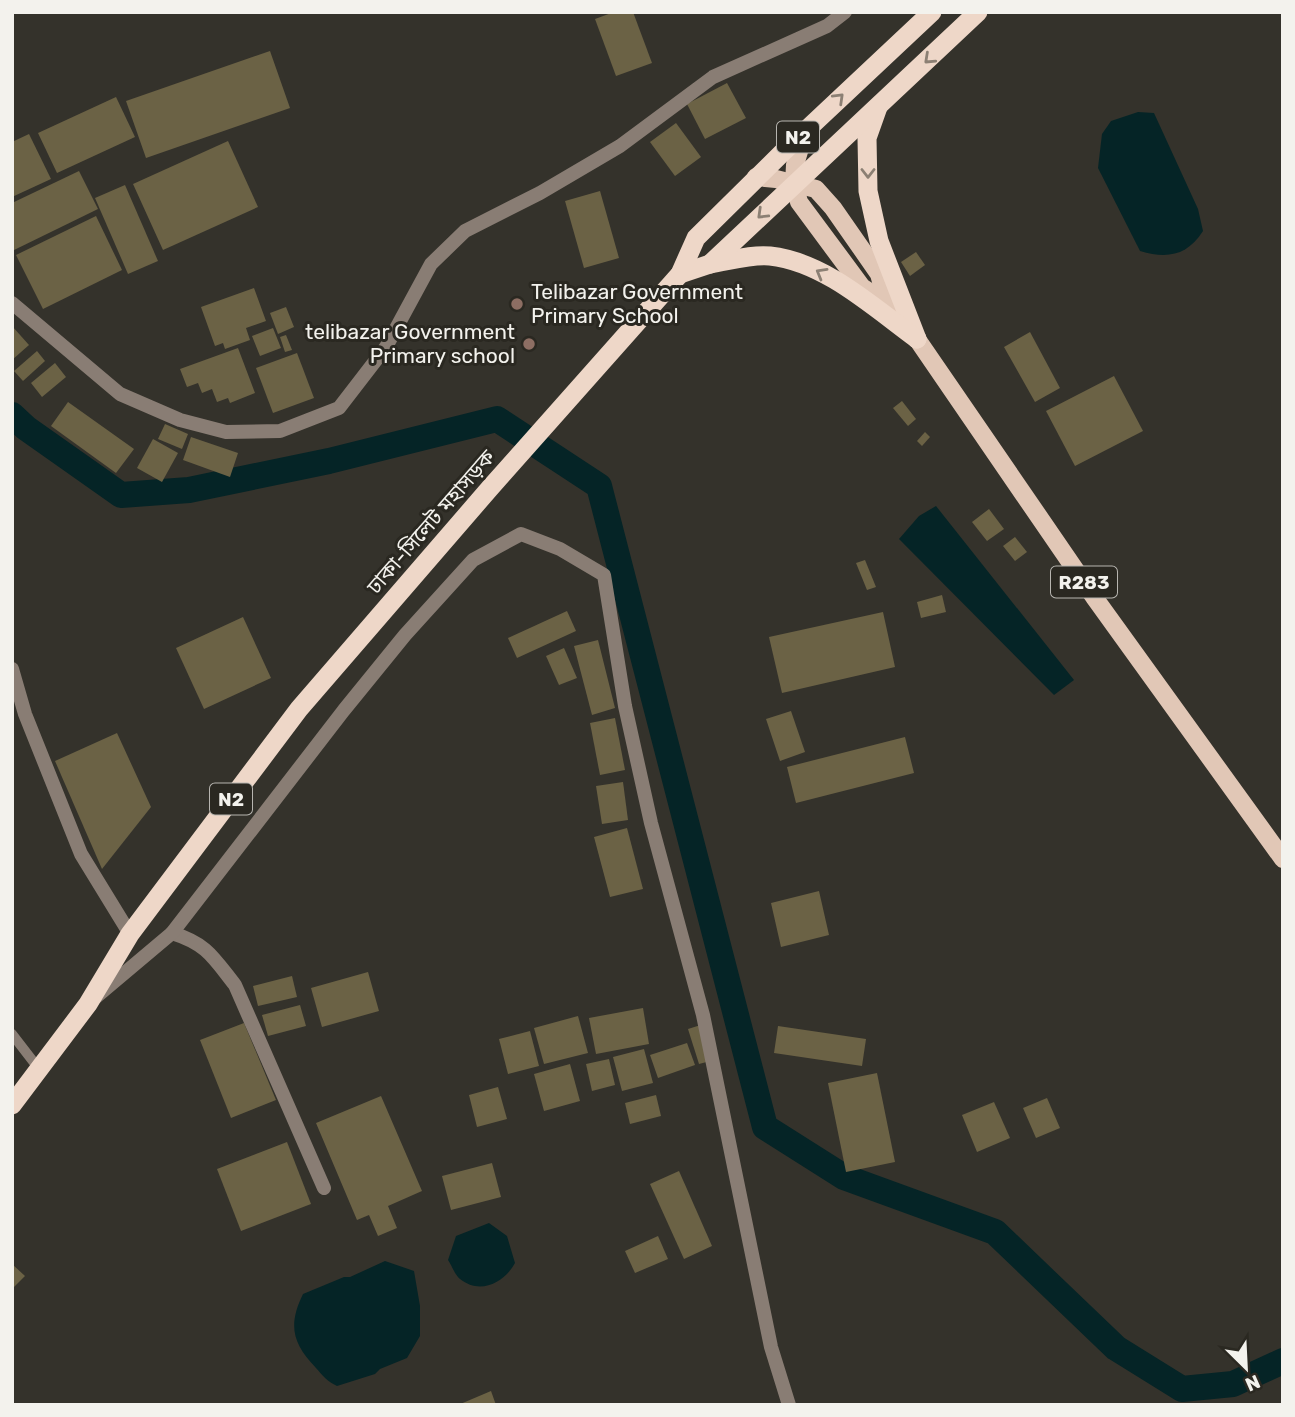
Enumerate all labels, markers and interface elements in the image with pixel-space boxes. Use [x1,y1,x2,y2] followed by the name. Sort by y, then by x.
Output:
[924,51,937,63] one-way arrow
[831,94,844,107] one-way arrow
[777,122,819,153] road number: N2
[860,168,876,178] one-way arrow
[757,205,770,218] one-way arrow
[815,268,828,281] one-way arrow
[531,279,743,328] place label: Telibazar Government Primary School
[509,296,525,312] marker: Telibazar Government Primary School
[305,319,515,368] place label: telibazar Government Primary school
[521,336,537,352] marker: telibazar Government Primary school
[361,444,501,600] street label: ঢাকা-সিলেট মহাসড়ক
[1051,566,1117,597] road number: R283
[210,784,252,814] road number: N2
[1211,1333,1281,1403] north arrow
[1242,1370,1264,1396] text: N

